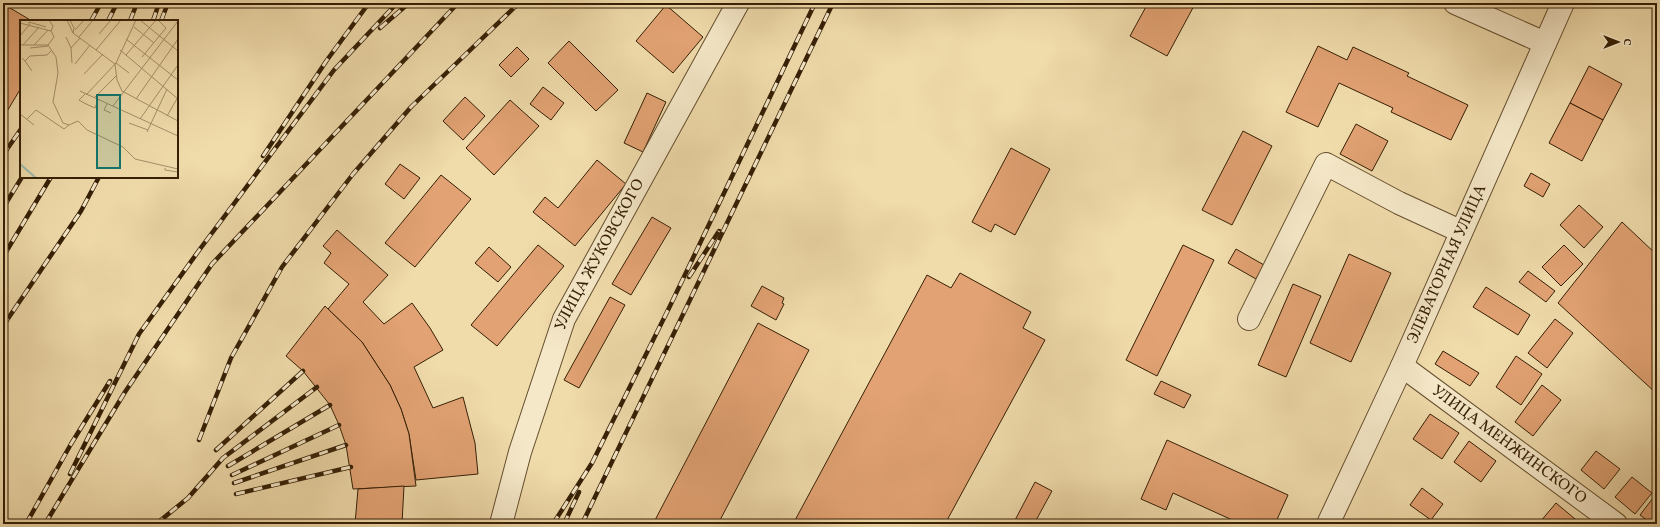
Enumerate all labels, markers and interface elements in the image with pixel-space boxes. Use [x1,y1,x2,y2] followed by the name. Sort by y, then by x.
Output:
[20,20,178,178] inset map
[1598,22,1638,62] north arrow
[1619,38,1634,46] text: С
[550,175,650,333] street label: УЛИЦА ЖУКОВСКОГО
[1402,181,1492,347] street label: ЭЛЕВАТОРНАЯ УЛИЦА
[1427,380,1591,510] street label: УЛИЦА МЕНЖИНСКОГО

